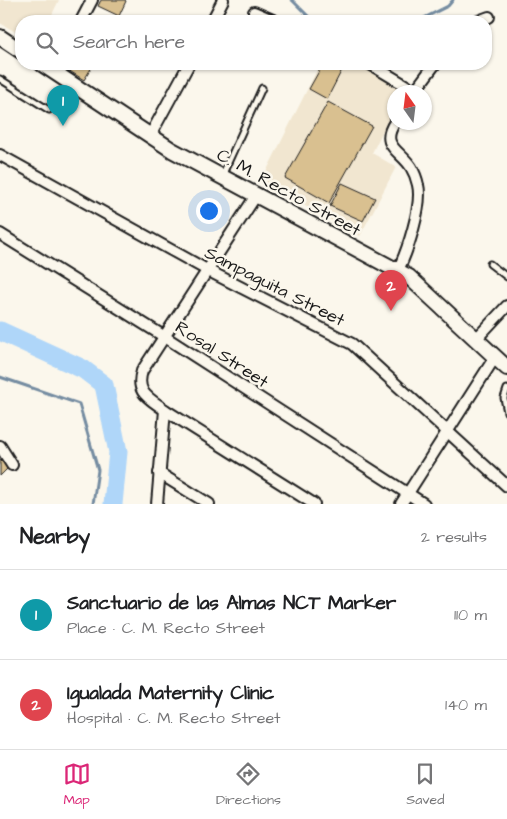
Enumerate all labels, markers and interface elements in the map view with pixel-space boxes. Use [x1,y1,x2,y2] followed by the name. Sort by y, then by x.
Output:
[15,15,492,70] search box
[33,29,61,57] icon: search
[73,29,185,56] text: Search here
[47,85,79,126] pin: 1
[387,85,432,130] north arrow
[212,142,366,243] street label: C. M. Recto Street
[196,198,222,224] your location
[200,240,350,334] street label: Sampaguita Street
[375,270,407,311] pin: 2
[170,315,274,394] street label: Rosal Street
[20,522,90,551] text: Nearby
[421,526,487,548] text: 2 results
[67,590,396,617] text: Sanctuario de las Almas NCT Marker
[35,604,37,626] text: 1
[454,604,487,626] text: 110 m
[67,617,265,639] text: Place · C. M. Recto Street
[67,680,274,707] text: Igualada Maternity Clinic
[31,694,41,716] text: 2
[445,694,487,716] text: 140 m
[67,707,281,729] text: Hospital · C. M. Recto Street
[63,760,91,810] tab: Map
[216,760,281,810] tab: Directions
[406,760,444,810] tab: Saved

